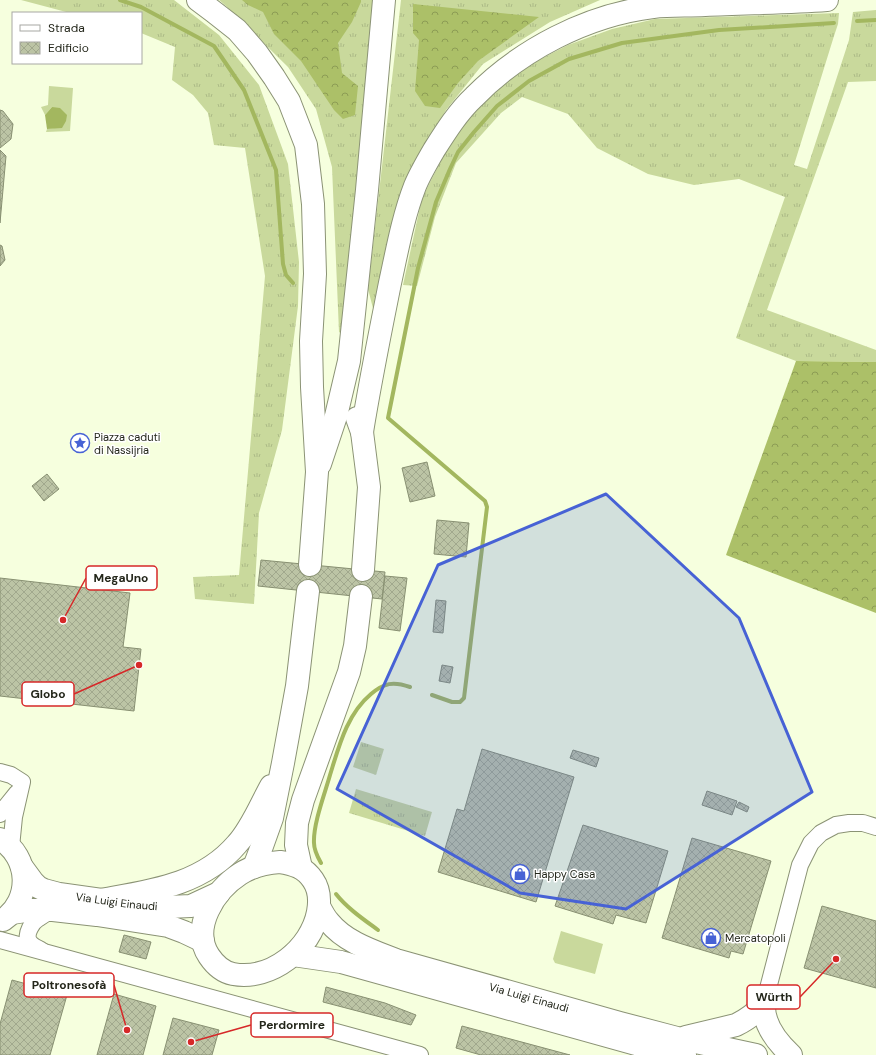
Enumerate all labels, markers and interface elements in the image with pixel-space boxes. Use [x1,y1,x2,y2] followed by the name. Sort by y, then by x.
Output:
[12,12,142,64] legend
[48,20,85,36] text: Strada
[48,40,89,56] text: Edificio
[94,430,160,457] place label: Piazza caduti di Nassijria
[69,432,91,454] place icon: Piazza caduti di Nassijria
[86,566,157,590] callout: MegaUno
[94,570,148,586] text: MegaUno
[22,682,74,706] callout: Globo
[30,686,66,702] text: Globo
[509,863,531,885] shop icon: Happy Casa
[534,867,595,881] place label: Happy Casa
[75,889,158,913] street label: Via Luigi Einaudi
[700,927,722,949] shop icon: Mercatopoli
[725,931,786,945] place label: Mercatopoli
[24,973,114,997] callout: Poltronesofà
[32,977,106,993] text: Poltronesofà
[487,980,571,1015] street label: Via Luigi Einaudi
[747,985,800,1009] callout: Würth
[755,989,793,1005] text: Würth
[251,1013,333,1037] callout: Perdormire
[259,1017,325,1033] text: Perdormire

